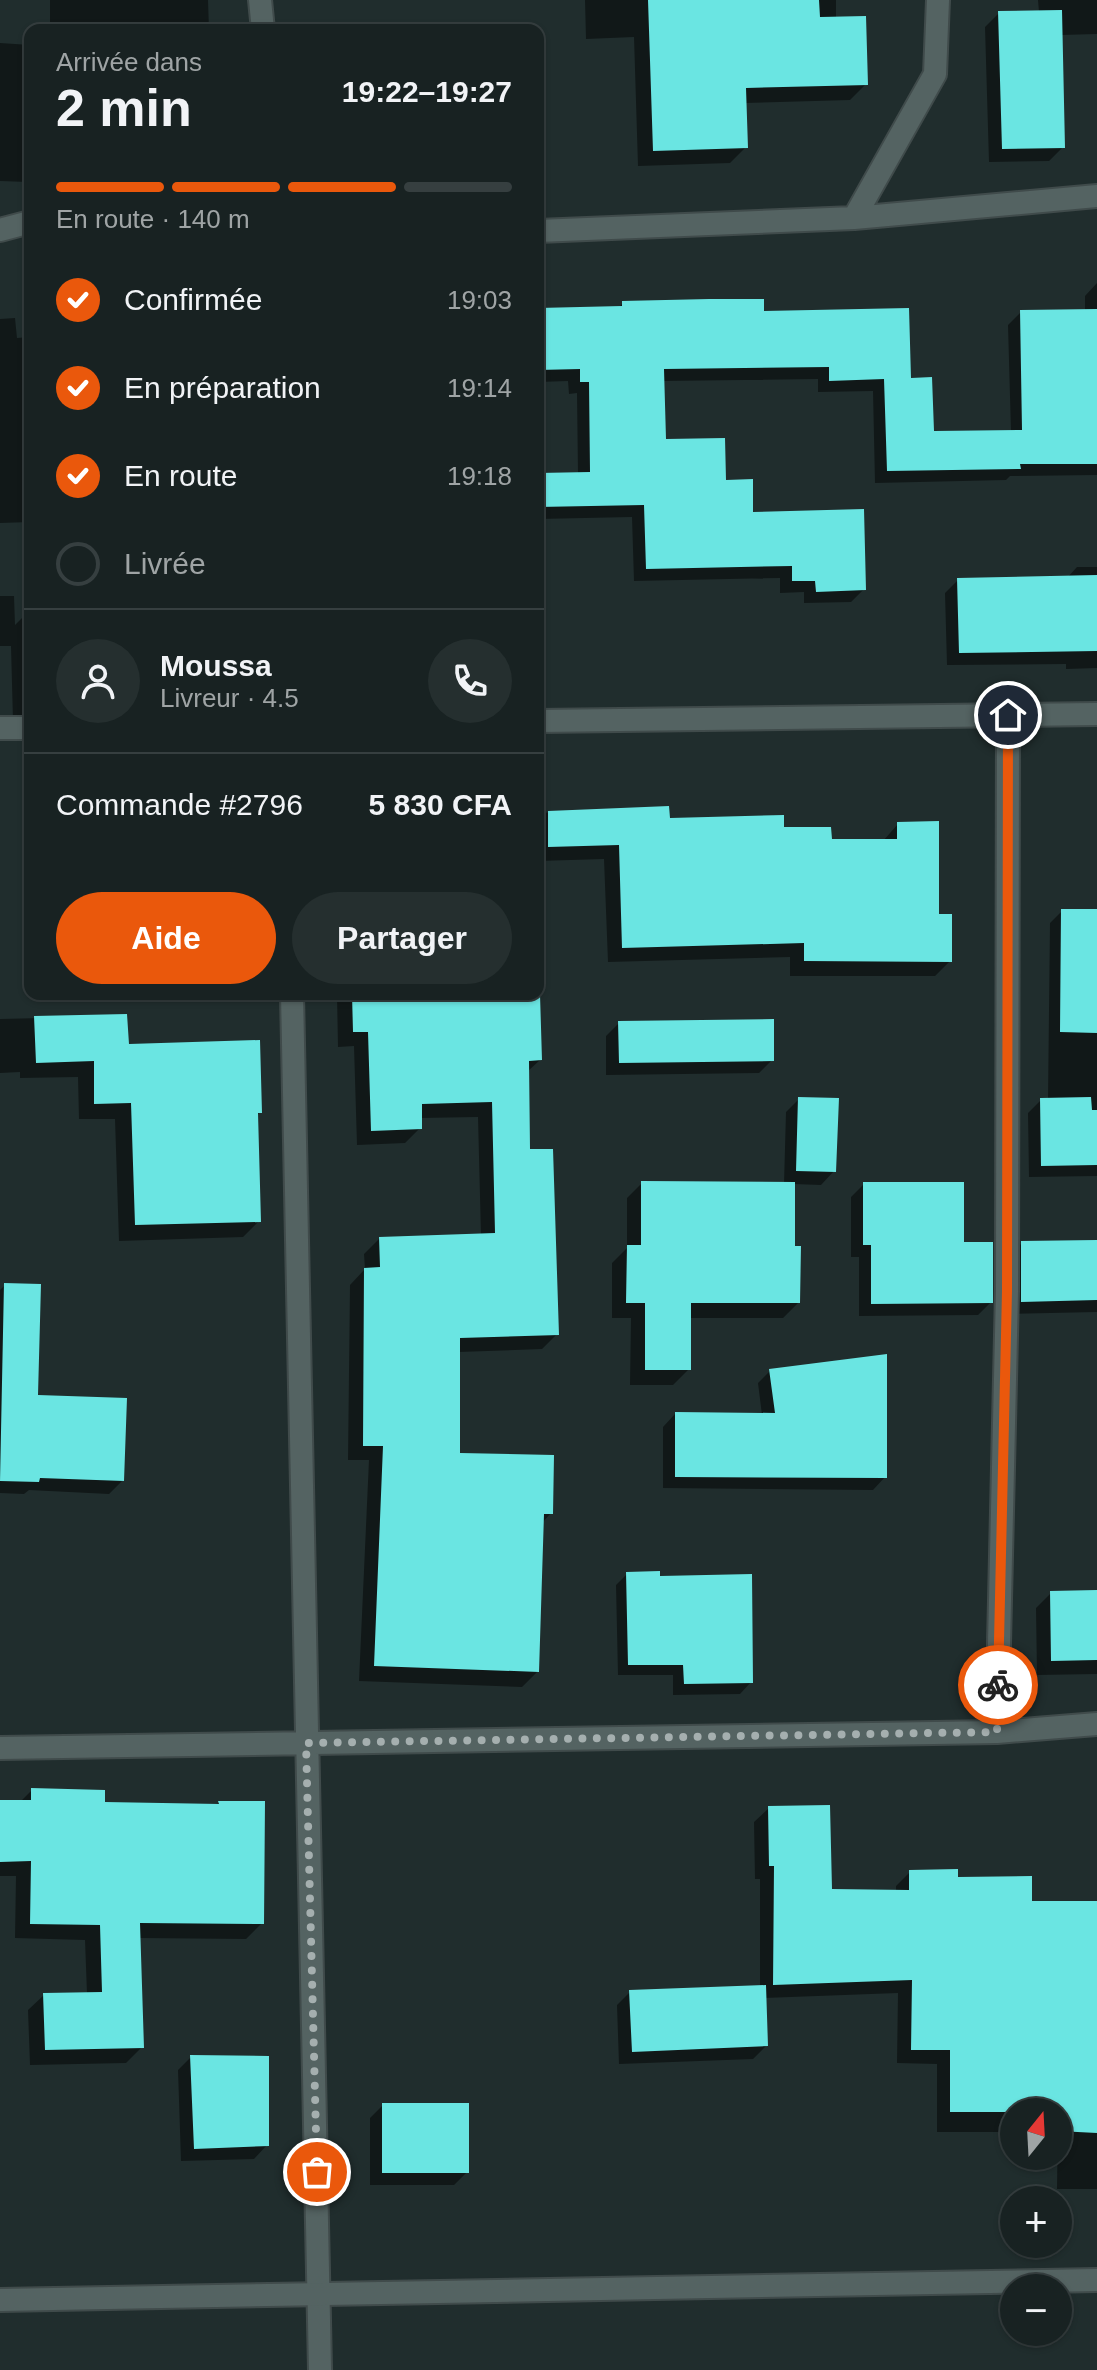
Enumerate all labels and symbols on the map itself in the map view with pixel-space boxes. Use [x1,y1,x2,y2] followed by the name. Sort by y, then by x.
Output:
[974,681,1042,749] pin
[958,1645,1038,1725] courier
[1000,2098,1072,2170] north arrow
[283,2138,351,2206] pin

